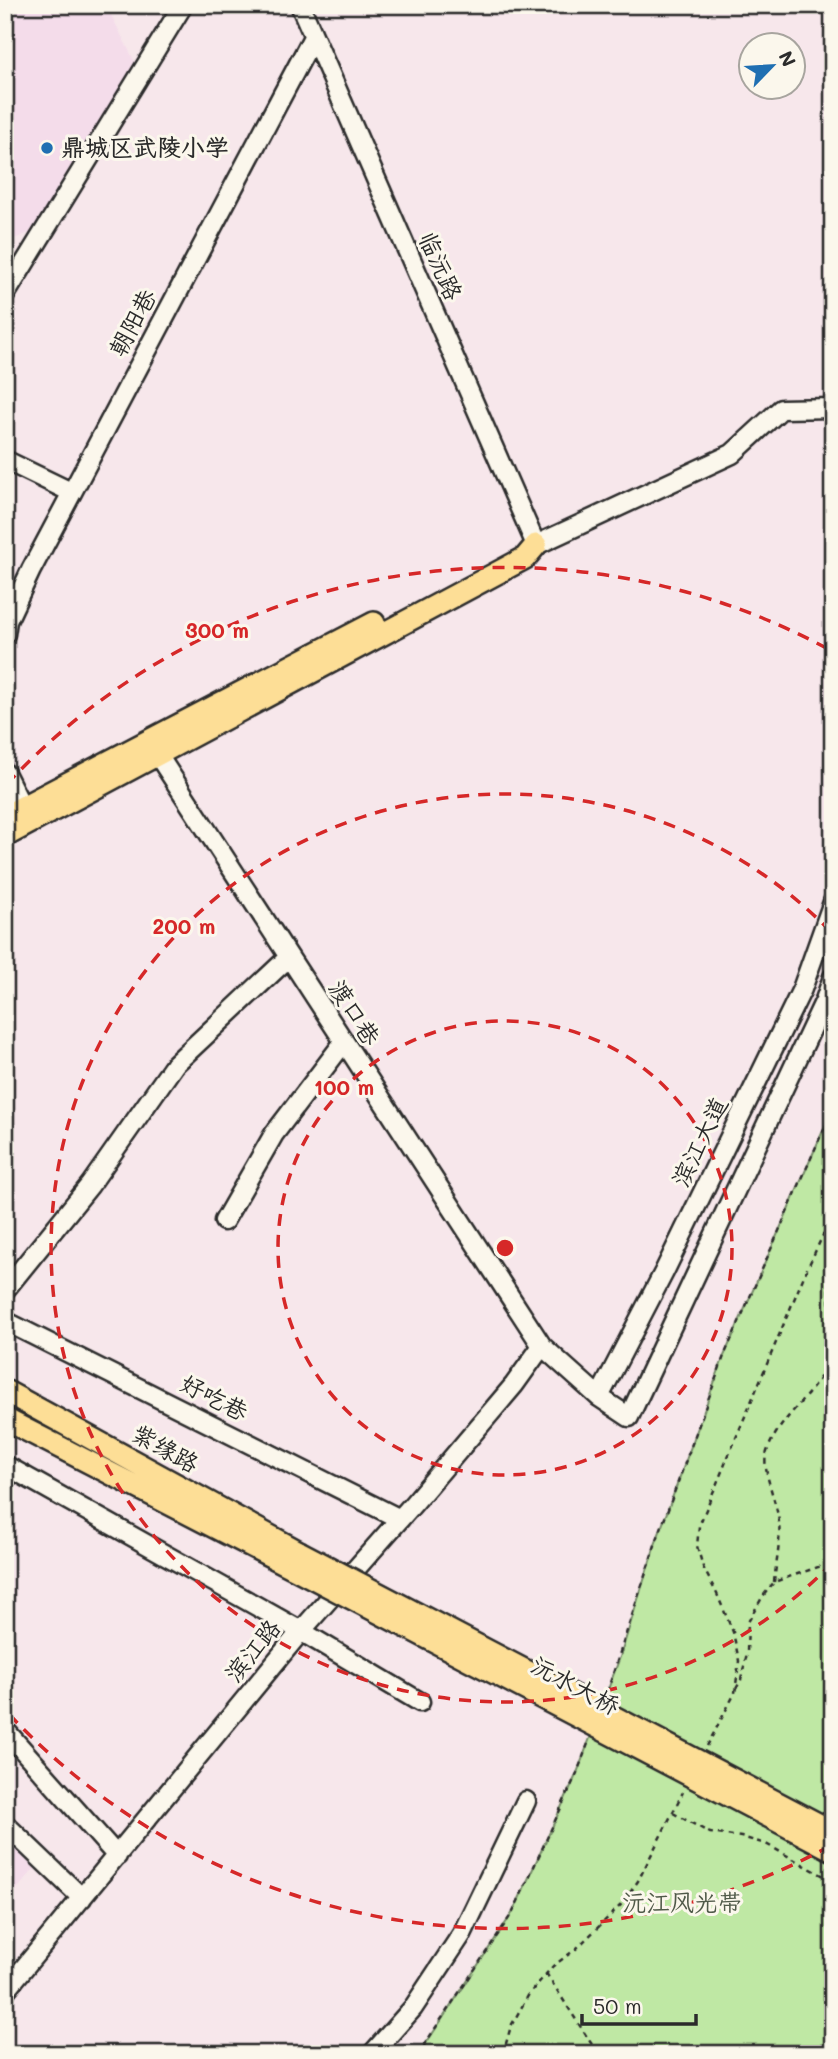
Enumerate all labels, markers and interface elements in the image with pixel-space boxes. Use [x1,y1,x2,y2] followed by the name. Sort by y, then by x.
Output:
[736,32,806,102] north arrow
[773,47,802,70] text: N
[61,131,229,162] place label: 鼎城区武陵小学
[39,140,55,156] marker: 鼎城区武陵小学
[413,226,470,305] street label: 临沅路
[101,283,162,361] street label: 朝阳巷
[185,616,249,643] text: 300 m
[153,912,215,939] text: 200 m
[323,974,388,1051] street label: 渡口巷
[314,1073,374,1100] text: 100 m
[664,1091,734,1191] street label: 滨江大道
[493,1236,517,1260] centre of rings
[176,1367,254,1427] street label: 好吃巷
[127,1417,205,1479] street label: 紫缘路
[217,1612,287,1688] street label: 滨江路
[526,1648,625,1721] street label: 沅水大桥
[622,1886,742,1917] park label: 沅江风光带
[582,1982,696,2026] scale bar
[593,1992,642,2019] text: 50 m

